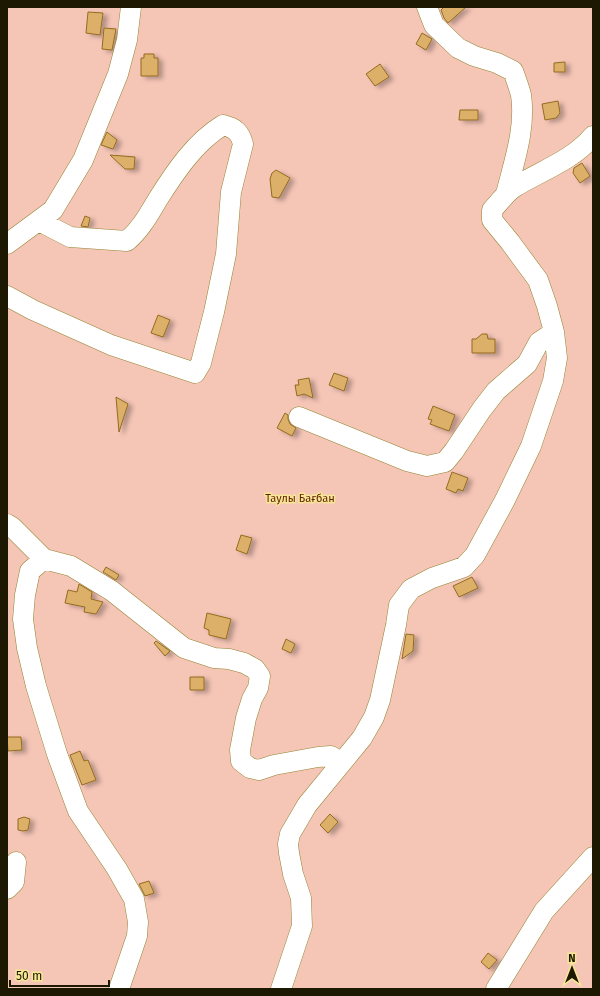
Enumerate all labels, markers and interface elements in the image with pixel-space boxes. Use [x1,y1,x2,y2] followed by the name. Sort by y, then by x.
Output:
[265,492,335,505] park label: Таулы Бағбан
[552,948,592,988] north arrow
[568,952,576,965] text: N
[10,962,109,988] scale bar
[16,969,42,983] text: 50 m

